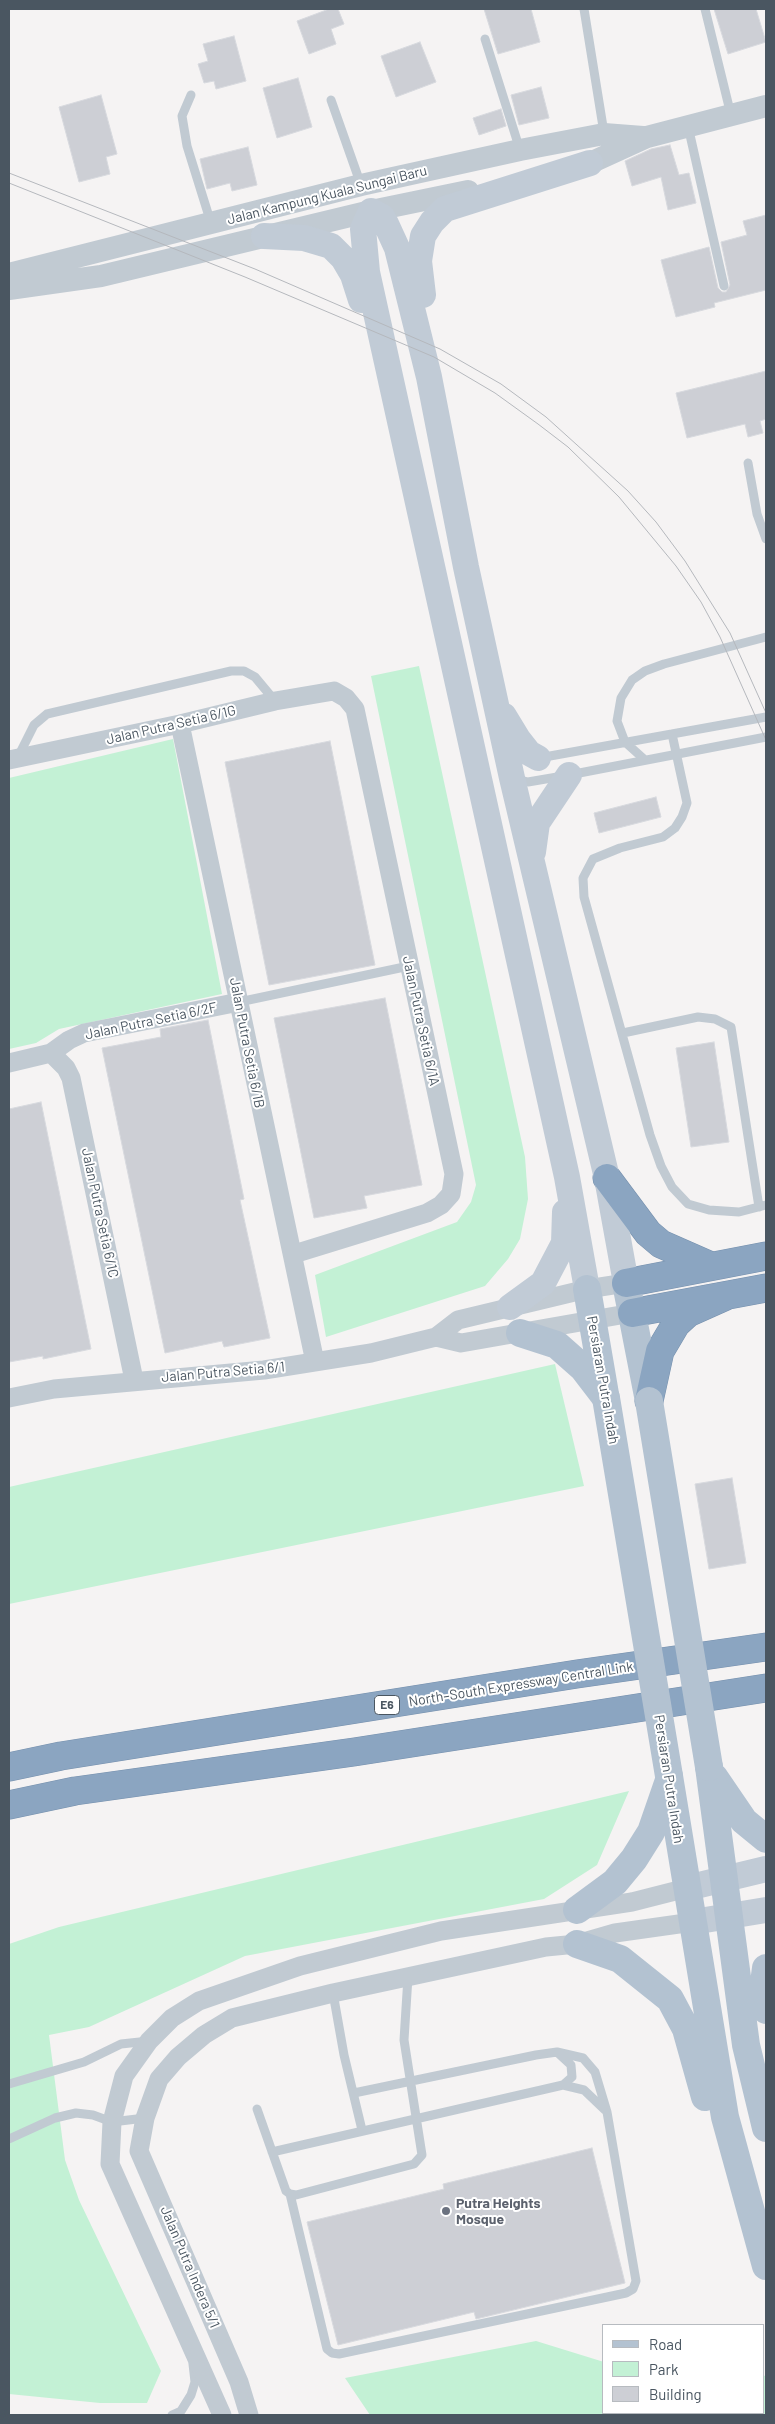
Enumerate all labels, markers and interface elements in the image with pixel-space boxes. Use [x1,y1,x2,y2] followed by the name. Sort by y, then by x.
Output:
[225,162,429,228] street label: Jalan Kampung Kuala Sungai Baru
[105,702,237,748] street label: Jalan Putra Setia 6/1G
[399,955,443,1087] street label: Jalan Putra Setia 6/1A
[226,976,268,1110] street label: Jalan Putra Setia 6/1B
[84,999,218,1043] street label: Jalan Putra Setia 6/2F
[78,1147,122,1279] street label: Jalan Putra Setia 6/1C
[583,1315,623,1445] street label: Persiaran Putra Indah
[161,1358,285,1386] street label: Jalan Putra Setia 6/1
[407,1658,635,1710] street label: North–South Expressway Central Link
[374,1696,400,1714] road number: E6
[651,1714,687,1844] street label: Persiaran Putra Indah
[456,2195,541,2228] place label: Putra Heights Mosque
[157,2204,223,2330] street label: Jalan Putra Indera 5/1
[440,2205,452,2217] marker: Putra Heights Mosque
[602,2324,765,2414] legend
[649,2335,682,2353] text: Road
[649,2360,678,2378] text: Park
[649,2385,702,2403] text: Building

